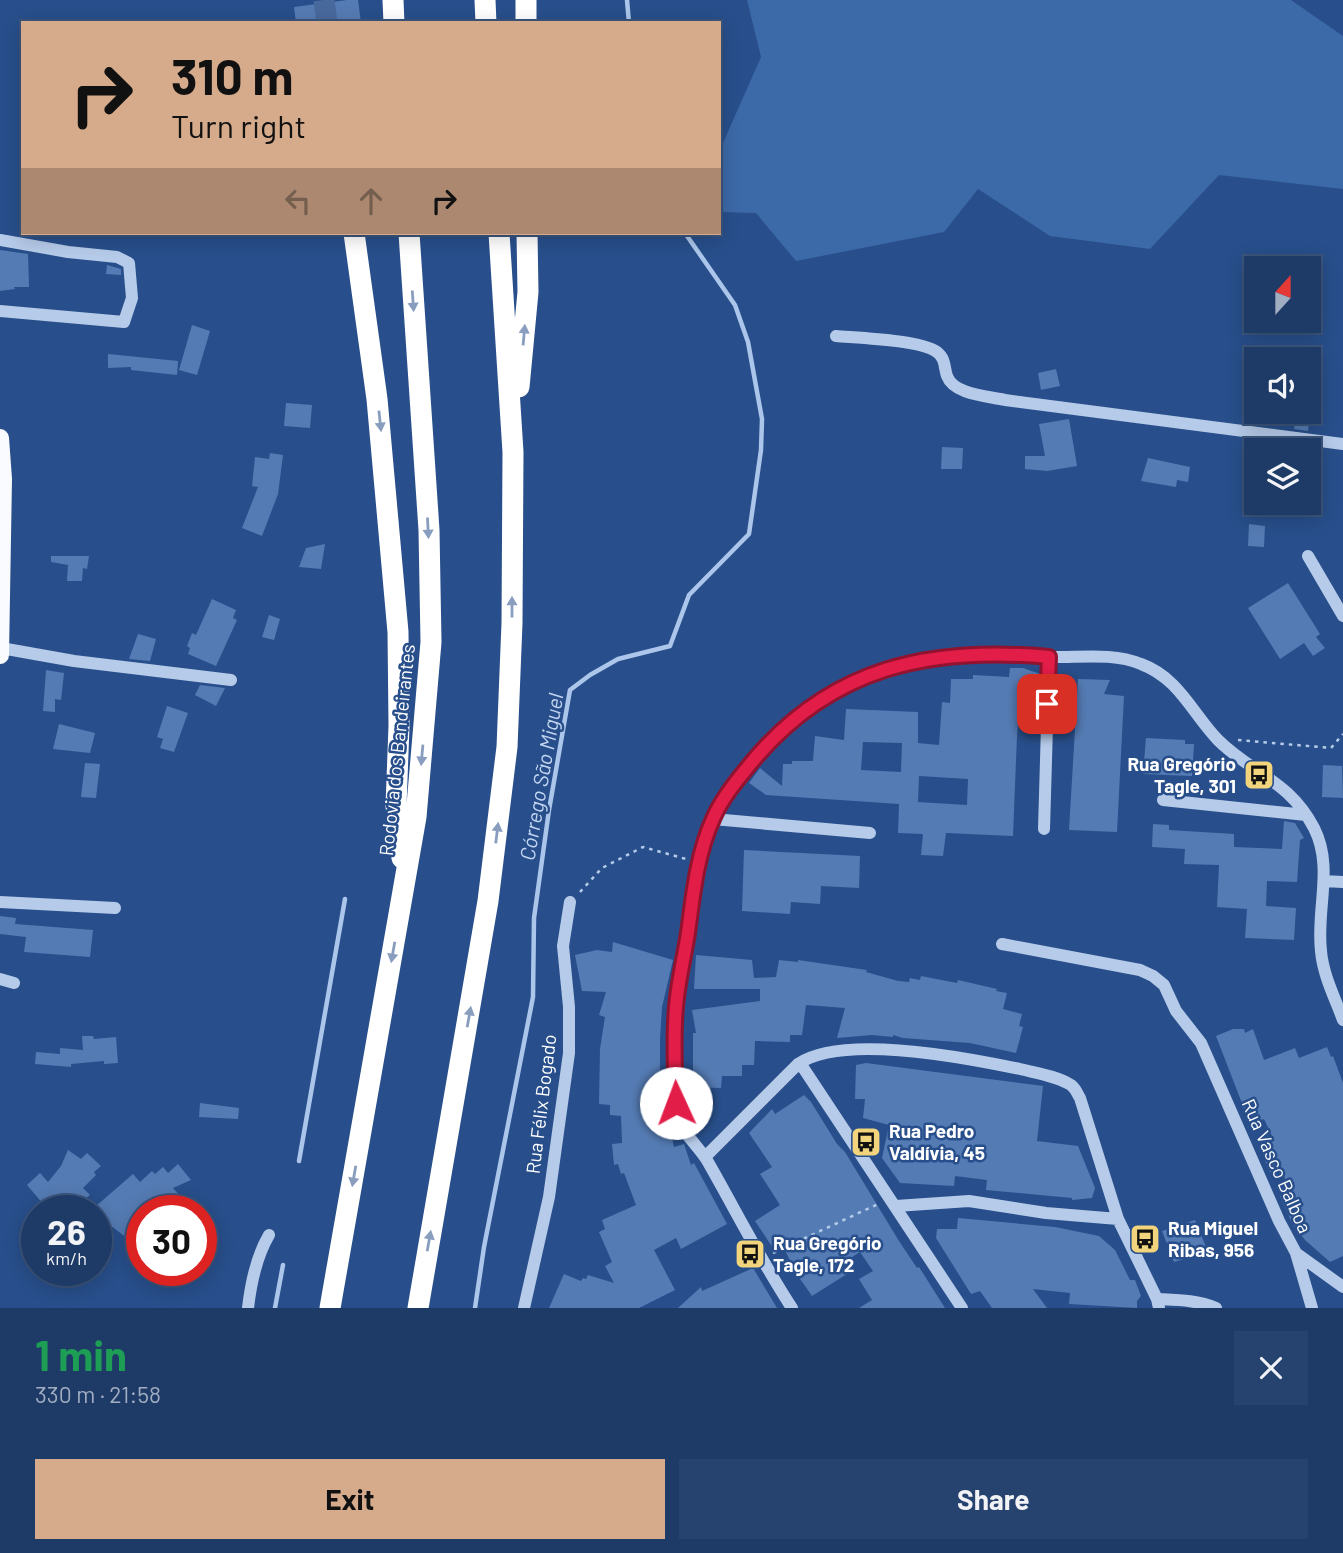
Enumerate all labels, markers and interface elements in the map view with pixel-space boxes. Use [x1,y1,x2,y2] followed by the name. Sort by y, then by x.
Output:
[171,46,293,105] text: 310 m
[56,49,147,140] icon: right
[171,106,306,144] text: Turn right
[279,182,317,220] icon: left
[352,182,390,220] icon: ahead
[425,182,463,220] icon: right
[1244,256,1321,332] north arrow
[1244,256,1321,515] map controls
[408,290,419,312] one-way arrow
[519,324,530,346] one-way arrow
[1244,347,1321,424] button: sound
[374,410,385,432] one-way arrow
[1244,438,1321,515] button: layers
[423,517,434,539] one-way arrow
[506,595,518,617] one-way arrow
[374,643,419,857] street label: Rodovia dos Bandeirantes
[1017,674,1077,734] pin
[1028,685,1066,723] icon: arrive
[514,691,568,862] water label: Córrego São Miguel
[416,744,427,766] one-way arrow
[1127,752,1236,797] place label: Rua Gregório Tagle, 301
[1242,758,1276,792] bus stop icon: Rua Gregório Tagle, 301
[491,822,502,844] one-way arrow
[387,941,398,963] one-way arrow
[464,1006,475,1028] one-way arrow
[521,1033,560,1175] street label: Rua Félix Bogado
[639,1066,713,1140] position arrow
[1238,1095,1317,1237] street label: Rua Vasco Balboa
[889,1119,985,1164] place label: Rua Pedro Valdívia, 45
[849,1125,883,1159] bus stop icon: Rua Pedro Valdívia, 45
[348,1165,359,1187] one-way arrow
[126,1195,217,1286] speed limit sign: 30
[47,1210,86,1252] text: 26
[1168,1216,1258,1261] place label: Rua Miguel Ribas, 956
[1128,1222,1162,1256] bus stop icon: Rua Miguel Ribas, 956
[424,1230,435,1252] one-way arrow
[773,1231,882,1276] place label: Rua Gregório Tagle, 172
[733,1237,767,1271] bus stop icon: Rua Gregório Tagle, 172
[46,1247,87,1269] text: km/h
[35,1329,127,1379] text: 1 min
[1234,1331,1308,1405] button: close
[35,1380,161,1408] text: 330 m · 21:58
[35,1459,665,1539] button: Exit
[679,1459,1308,1539] button: Share

